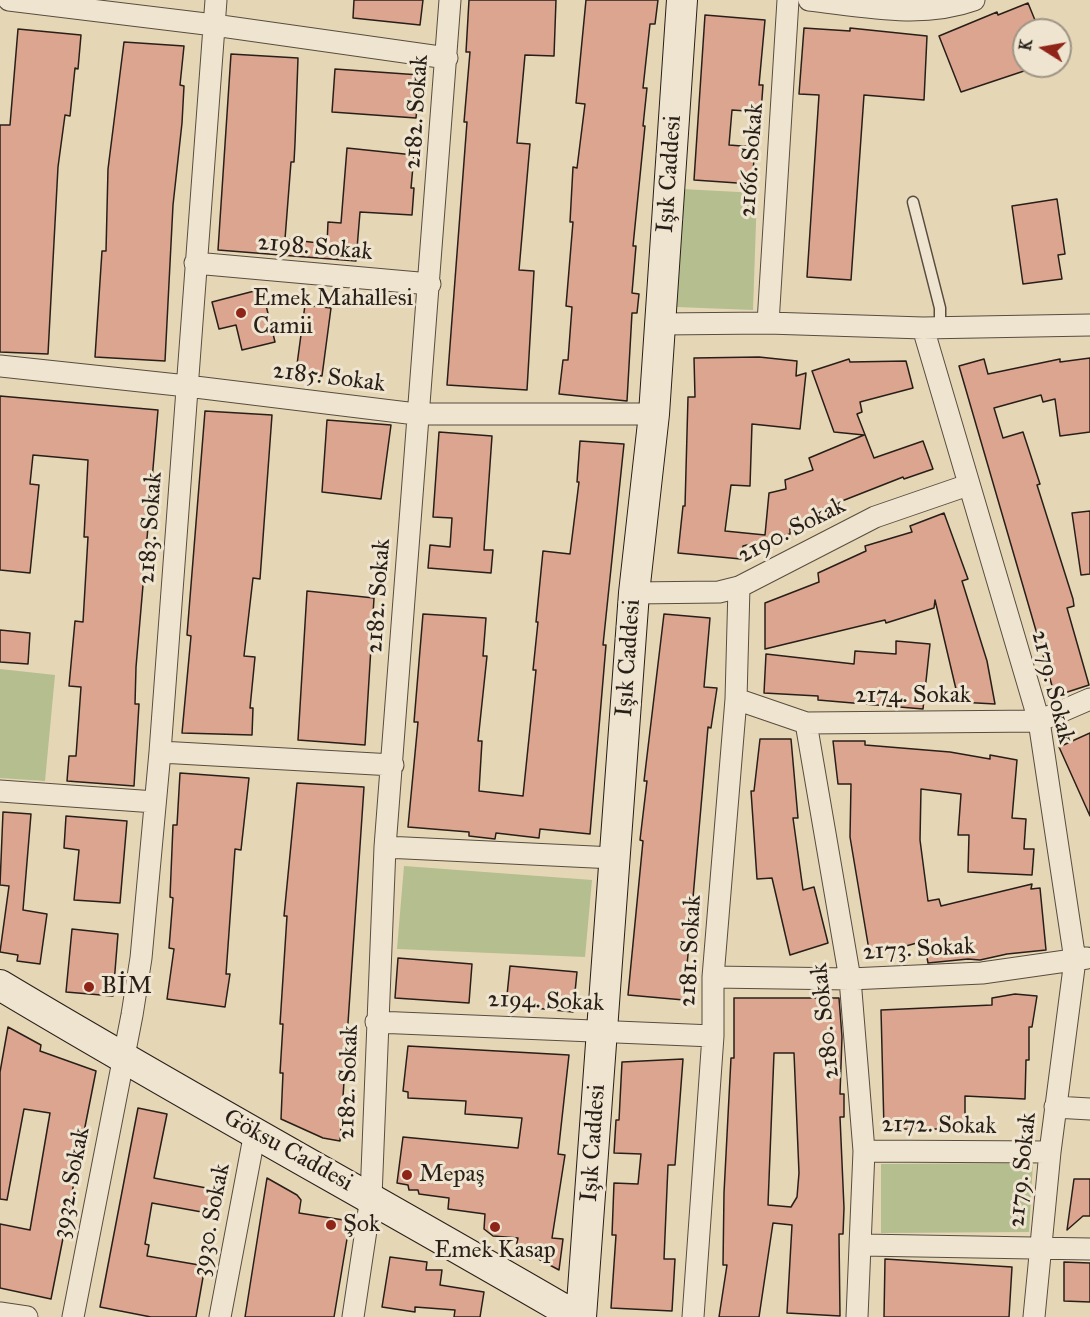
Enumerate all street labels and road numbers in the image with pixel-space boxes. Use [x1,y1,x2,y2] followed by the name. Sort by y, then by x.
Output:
[399,54,435,170] street label: 2182. Sokak
[734,102,770,218] street label: 2166. Sokak
[652,114,688,234] street label: Işık Caddesi
[256,229,374,267] street label: 2198. Sokak
[271,357,387,399] street label: 2185. Sokak
[133,471,169,585] street label: 2183. Sokak
[734,492,850,570] street label: 2190. Sokak
[361,538,397,654] street label: 2182. Sokak
[611,598,647,718] street label: Işık Caddesi
[1024,627,1080,747] street label: 2179. Sokak
[855,682,971,710] street label: 2174. Sokak
[674,894,708,1008] street label: 2181. Sokak
[862,933,976,967] street label: 2173. Sokak
[806,962,846,1080] street label: 2180. Sokak
[487,986,605,1018] street label: 2194. Sokak
[333,1024,365,1140] street label: 2182. Sokak
[576,1083,612,1203] street label: Işık Caddesi
[218,1104,358,1198] street label: Göksu Caddesi
[881,1111,997,1141] street label: 2172. Sokak
[1003,1111,1043,1229] street label: 2179. Sokak
[47,1125,97,1241] street label: 3932. Sokak
[187,1161,237,1279] street label: 3930. Sokak

